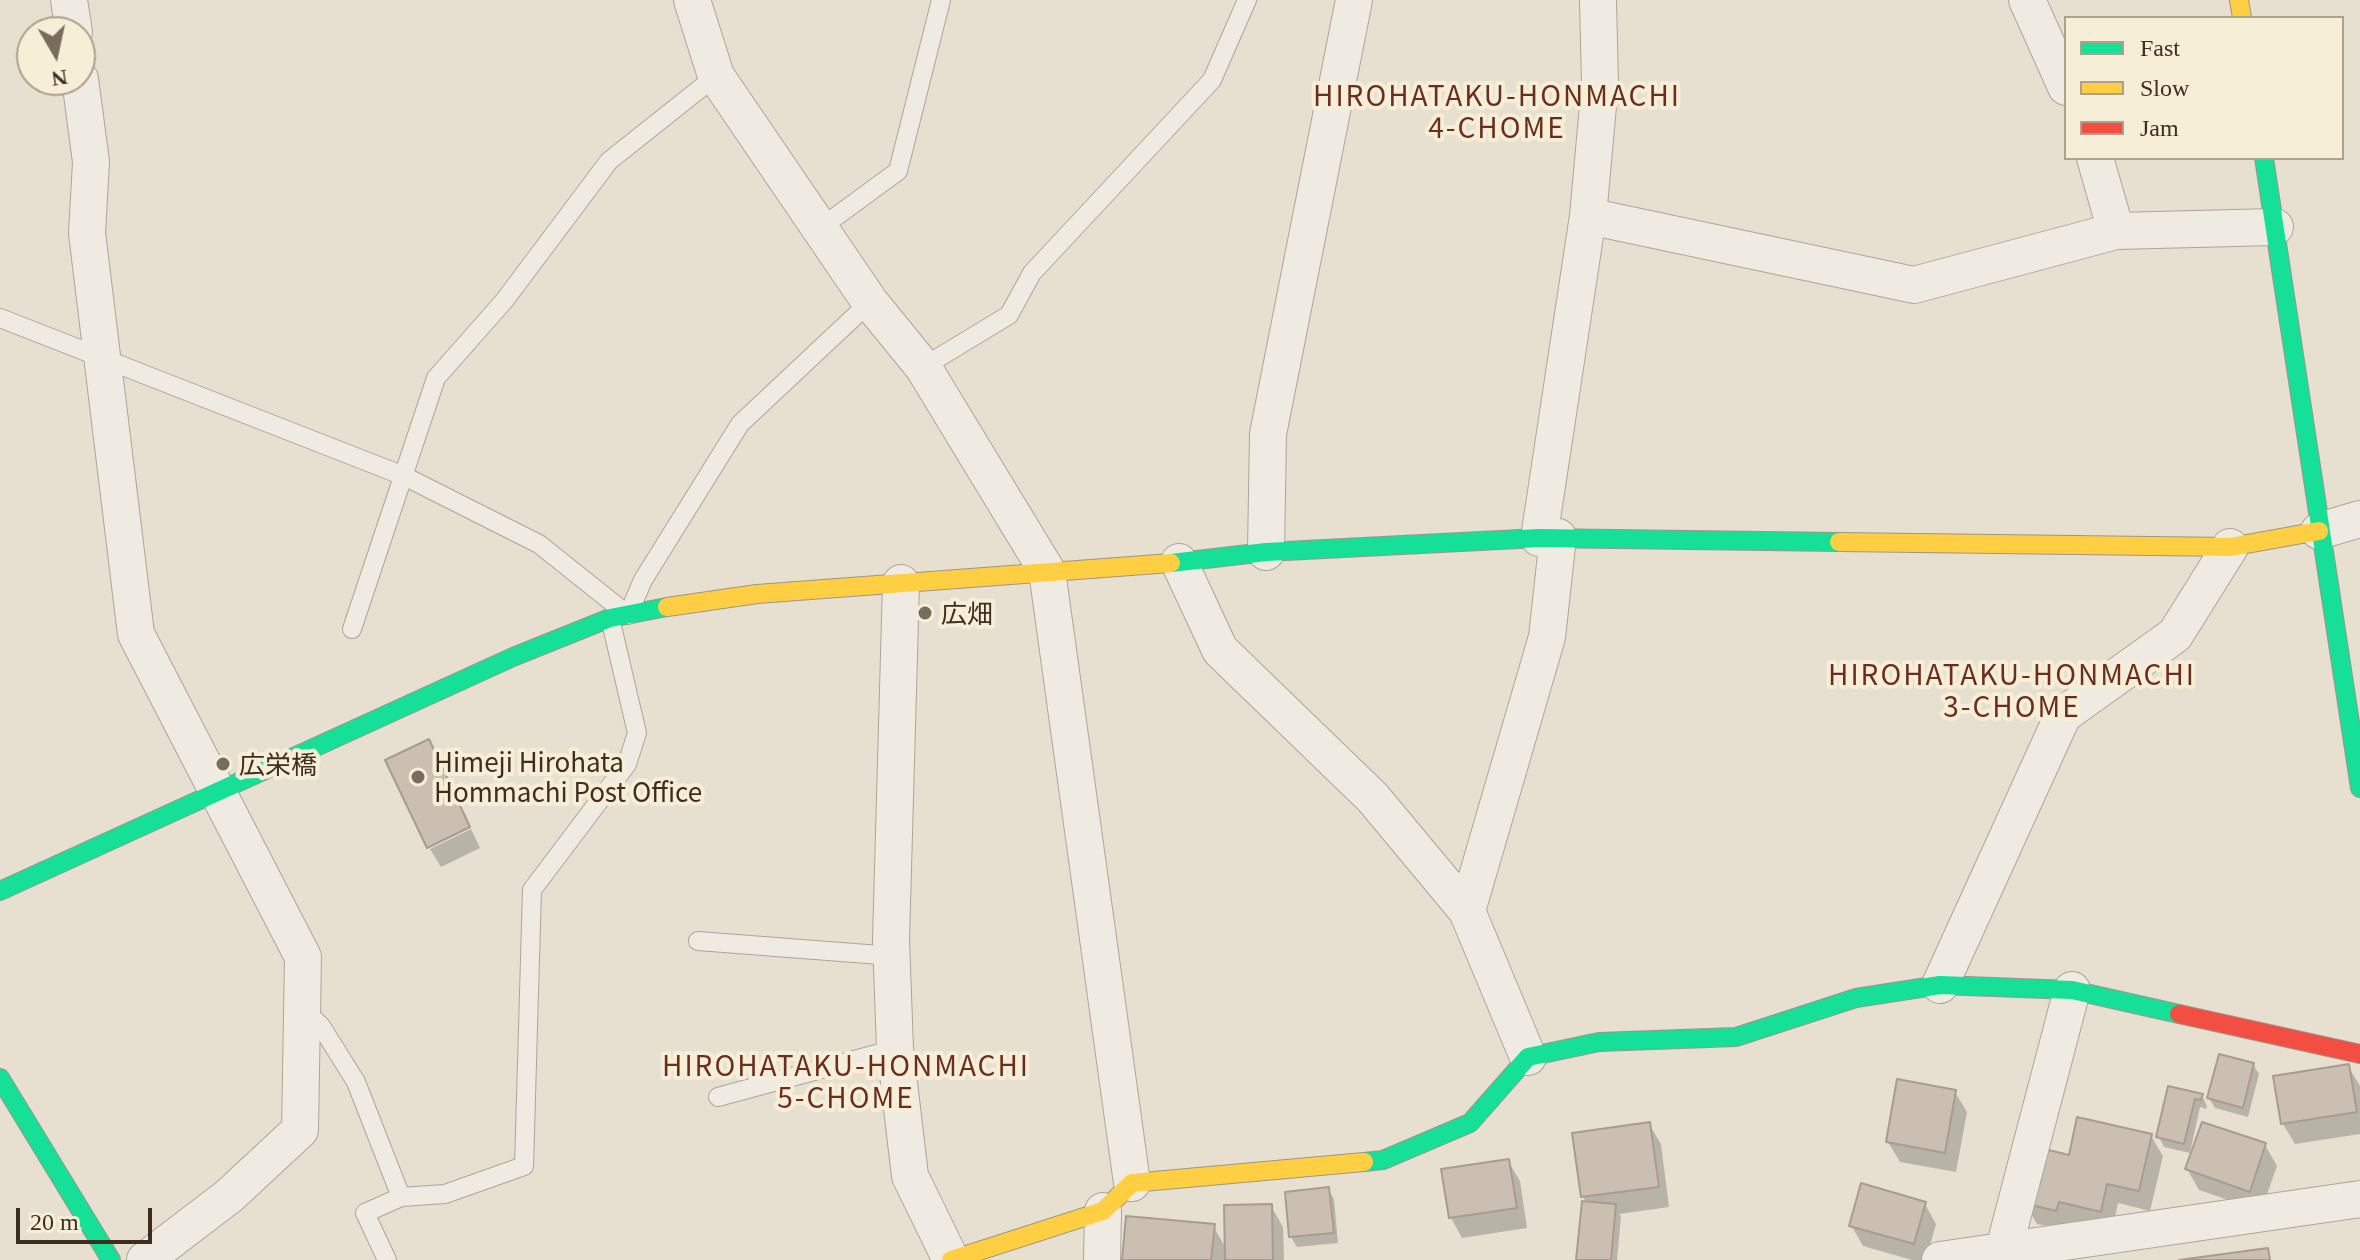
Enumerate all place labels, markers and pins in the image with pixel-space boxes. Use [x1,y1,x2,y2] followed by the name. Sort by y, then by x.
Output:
[941,597,993,629] place label: 広畑
[916,604,934,622] marker: 広畑
[434,746,702,808] place label: Himeji Hirohata Hommachi Post Office
[239,748,317,780] place label: 広栄橋
[214,755,232,773] marker: 広栄橋
[409,768,427,786] marker: Himeji Hirohata Hommachi Post Office

